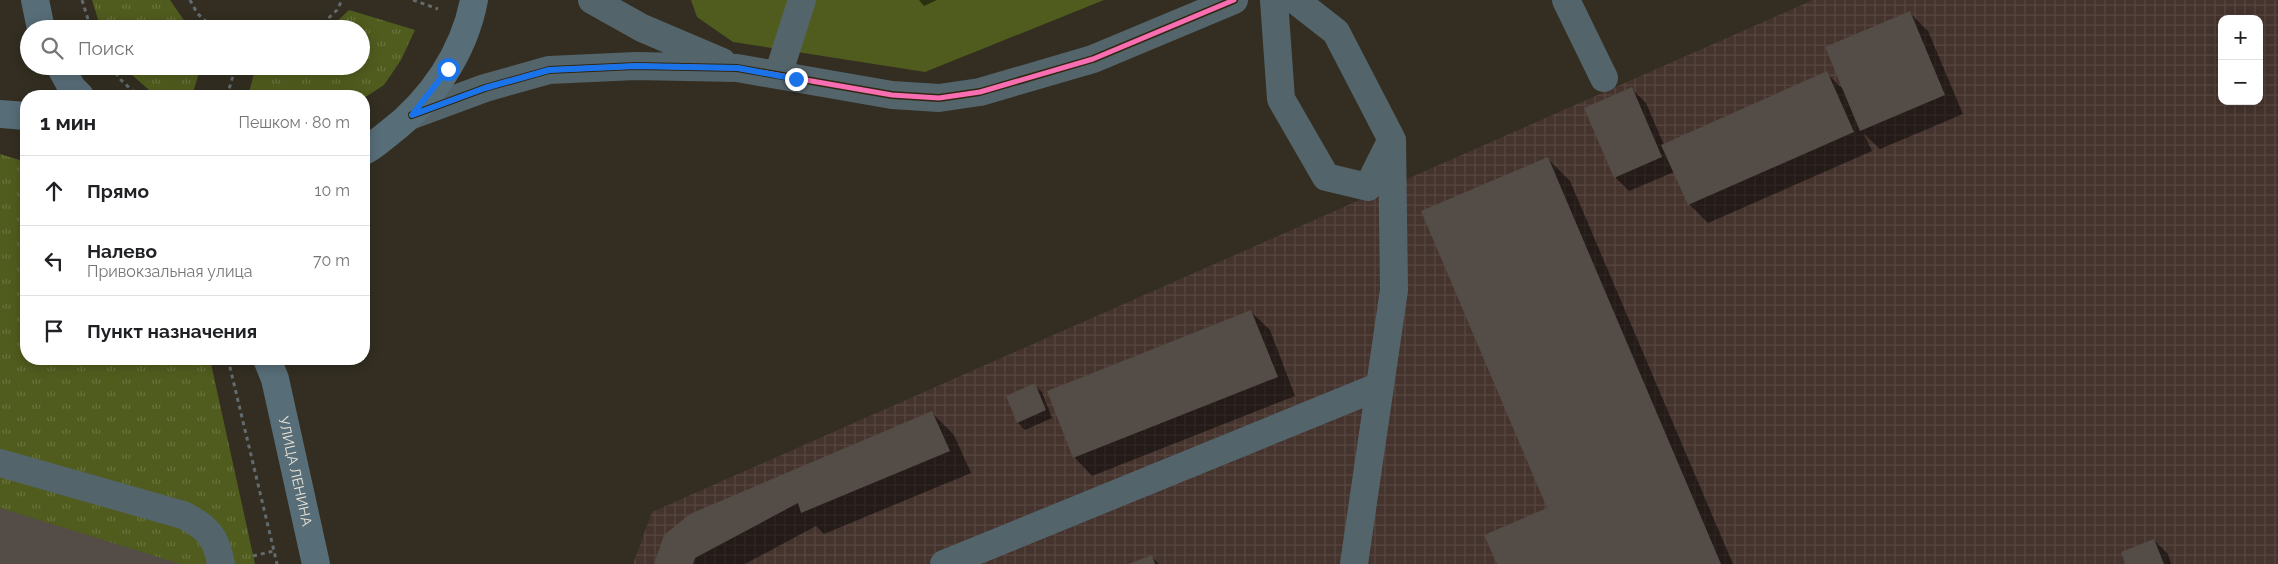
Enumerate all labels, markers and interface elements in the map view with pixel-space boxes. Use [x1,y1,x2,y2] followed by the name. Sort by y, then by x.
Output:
[2218,15,2263,105] map controls
[2218,15,2263,60] button: +
[20,20,370,75] search box
[38,34,66,62] icon: search
[78,37,134,59] text: Поиск
[437,58,460,81] route start
[2218,60,2263,105] button: −
[785,68,808,91] route end
[40,110,96,135] text: 1 мин
[239,113,350,132] text: Пешком · 80 m
[40,177,68,205] icon: ahead
[87,180,149,202] text: Прямо
[315,181,350,200] text: 10 m
[87,240,157,262] text: Налево
[40,247,68,275] icon: left
[313,251,350,270] text: 70 m
[87,262,252,281] text: Привокзальная улица
[40,317,68,345] icon: arrive
[87,320,257,342] text: Пункт назначения
[276,415,315,528] street label: УЛИЦА ЛЕНИНА

